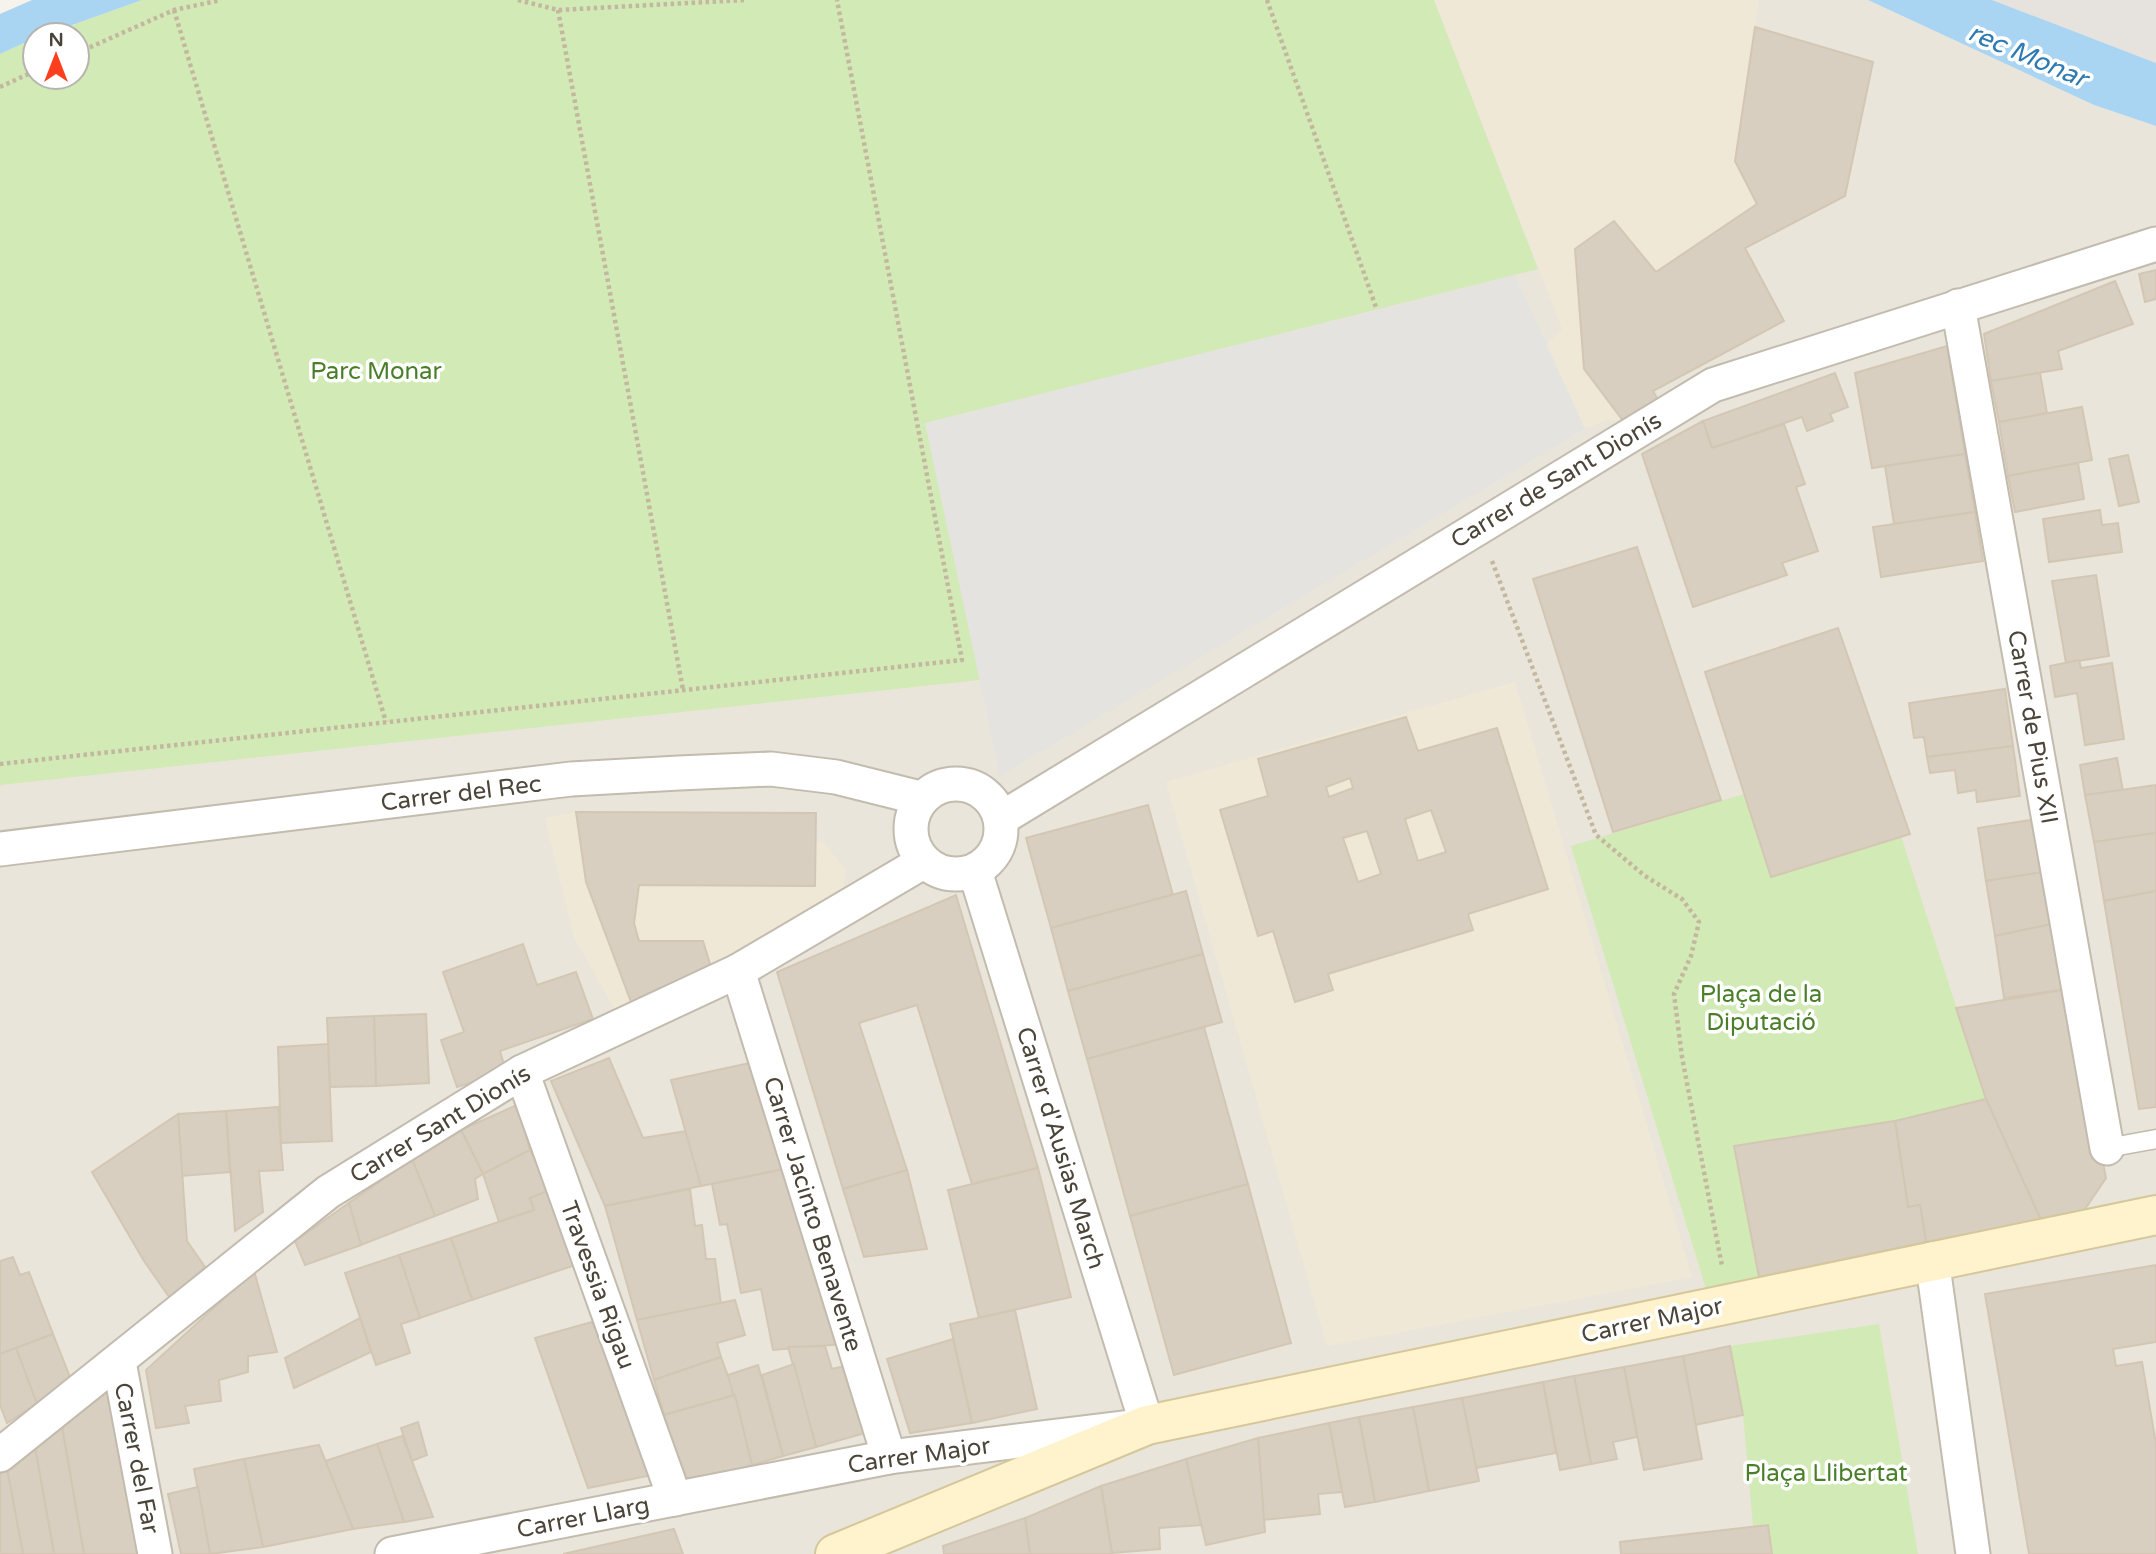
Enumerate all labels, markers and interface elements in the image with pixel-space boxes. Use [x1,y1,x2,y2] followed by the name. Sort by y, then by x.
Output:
[1964,17,2095,96] water label: rec Monar
[21,21,91,91] north arrow
[48,29,64,51] text: N
[310,357,443,386] park label: Parc Monar
[1446,406,1667,555] street label: Carrer de Sant Dionís
[2001,628,2064,826] street label: Carrer de Pius XII
[379,769,543,818] street label: Carrer del Rec
[1700,980,1822,1037] park label: Plaça de la Diputació
[1010,1024,1111,1273] street label: Carrer d'Ausias March
[345,1059,536,1190] street label: Carrer Sant Dionís
[757,1073,868,1355] street label: Carrer Jacinto Benavente
[554,1197,641,1373] street label: Travessia Rigau
[1579,1291,1726,1350] street label: Carrer Major
[108,1380,166,1537] street label: Carrer del Far
[846,1431,993,1480] street label: Carrer Major
[1744,1459,1908,1488] park label: Plaça Llibertat
[514,1490,652,1545] street label: Carrer Llarg

